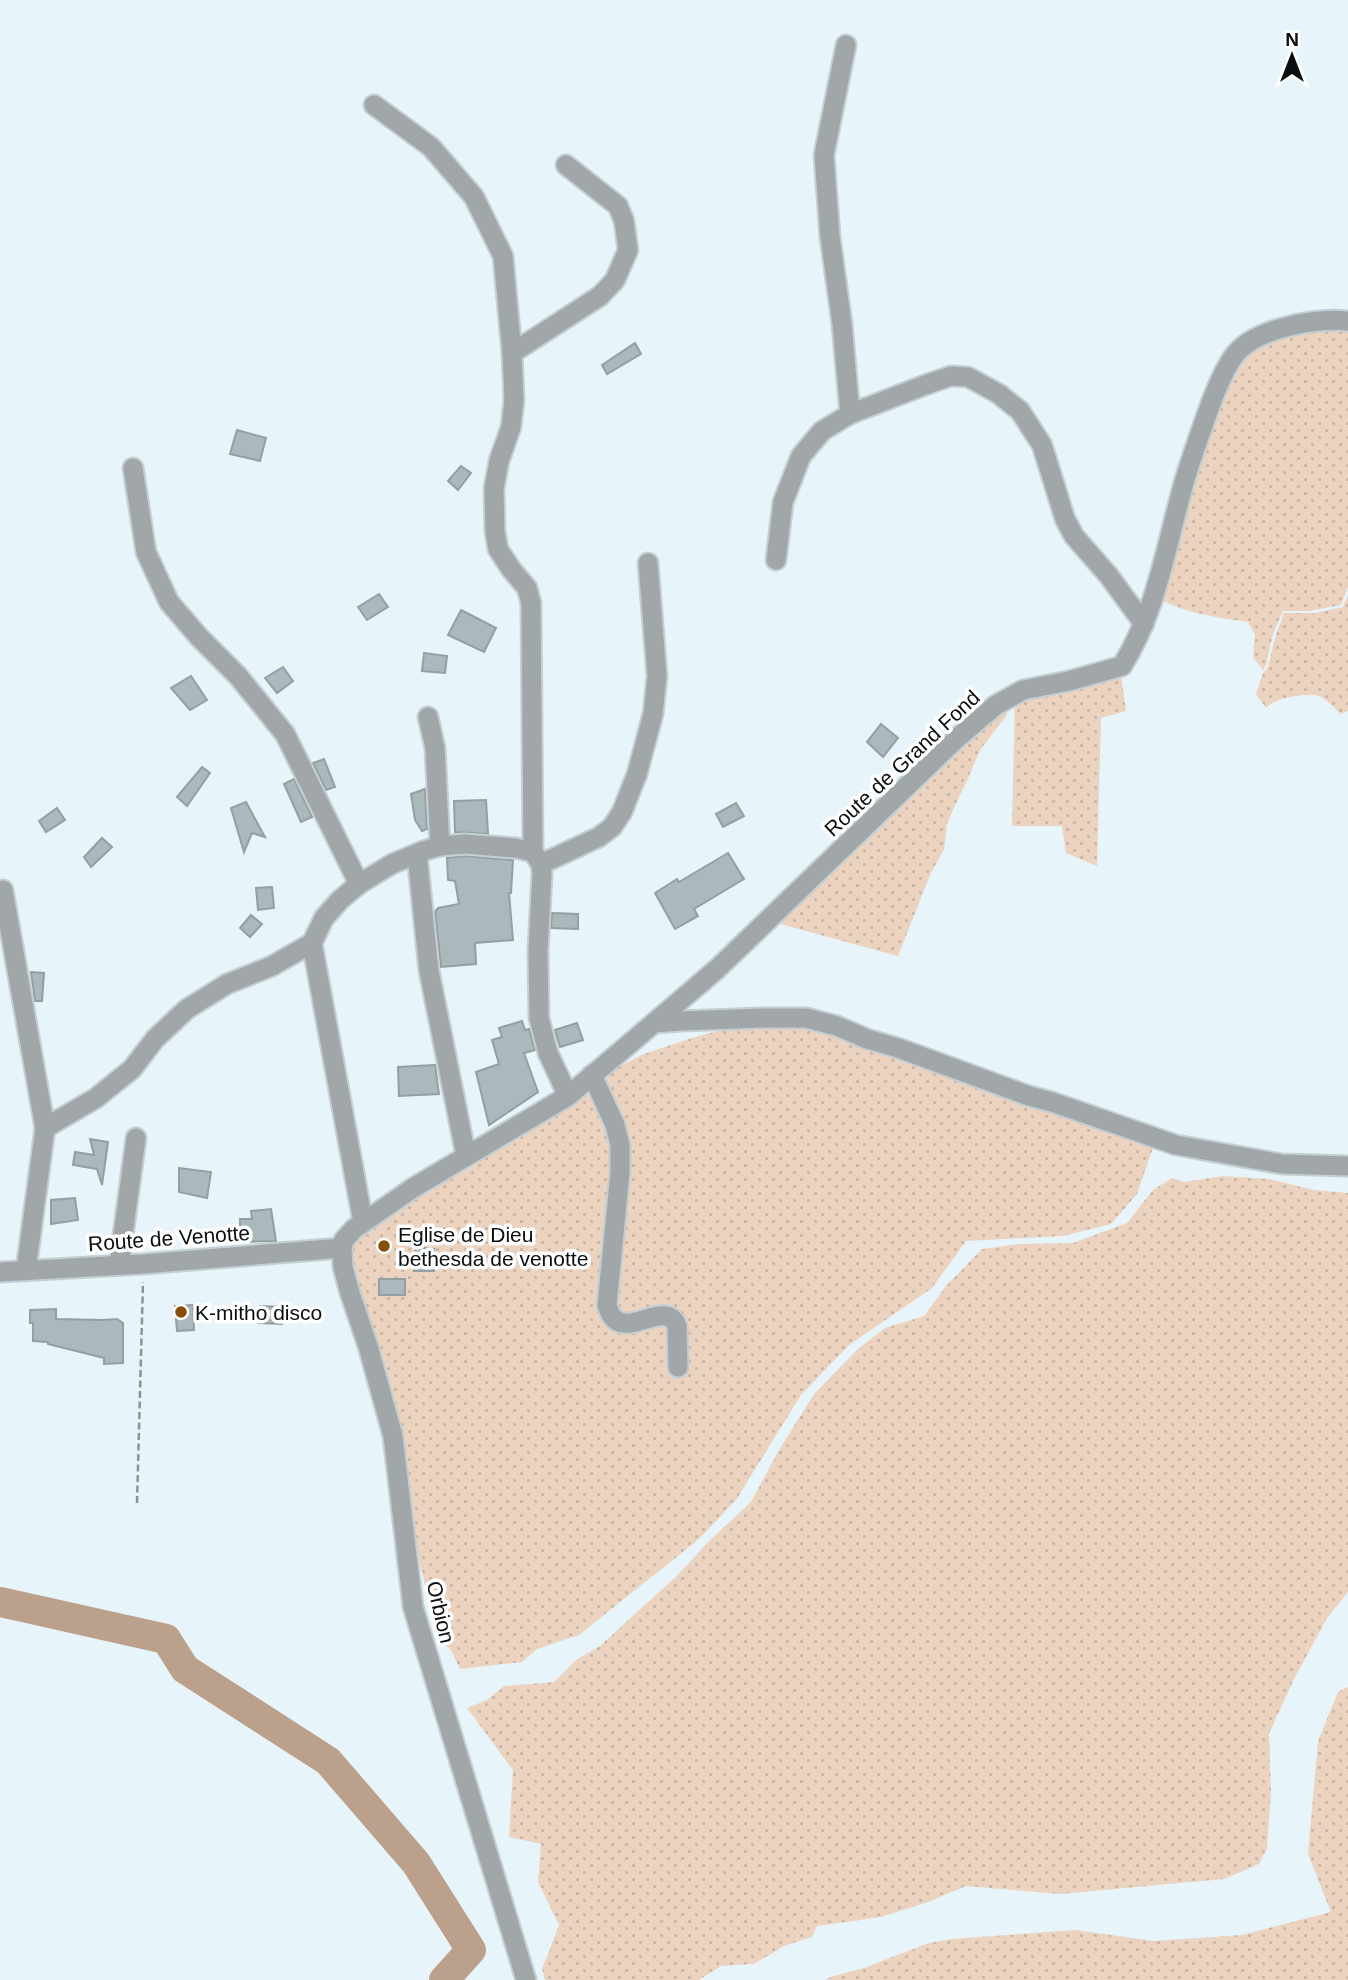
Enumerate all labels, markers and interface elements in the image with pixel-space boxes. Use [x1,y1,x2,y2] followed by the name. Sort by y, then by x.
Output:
[1257,21,1327,91] north arrow
[1285,29,1299,50] text: N
[820,685,984,841] street label: Route de Grand Fond
[87,1221,251,1255] street label: Route de Venotte
[398,1223,588,1270] place label: Eglise de Dieu bethesda de venotte
[376,1238,392,1254] marker: Eglise de Dieu bethesda de venotte
[195,1301,322,1324] place label: K-mitho disco
[173,1304,189,1320] marker: K-mitho disco
[423,1579,459,1645] street label: Orbion

